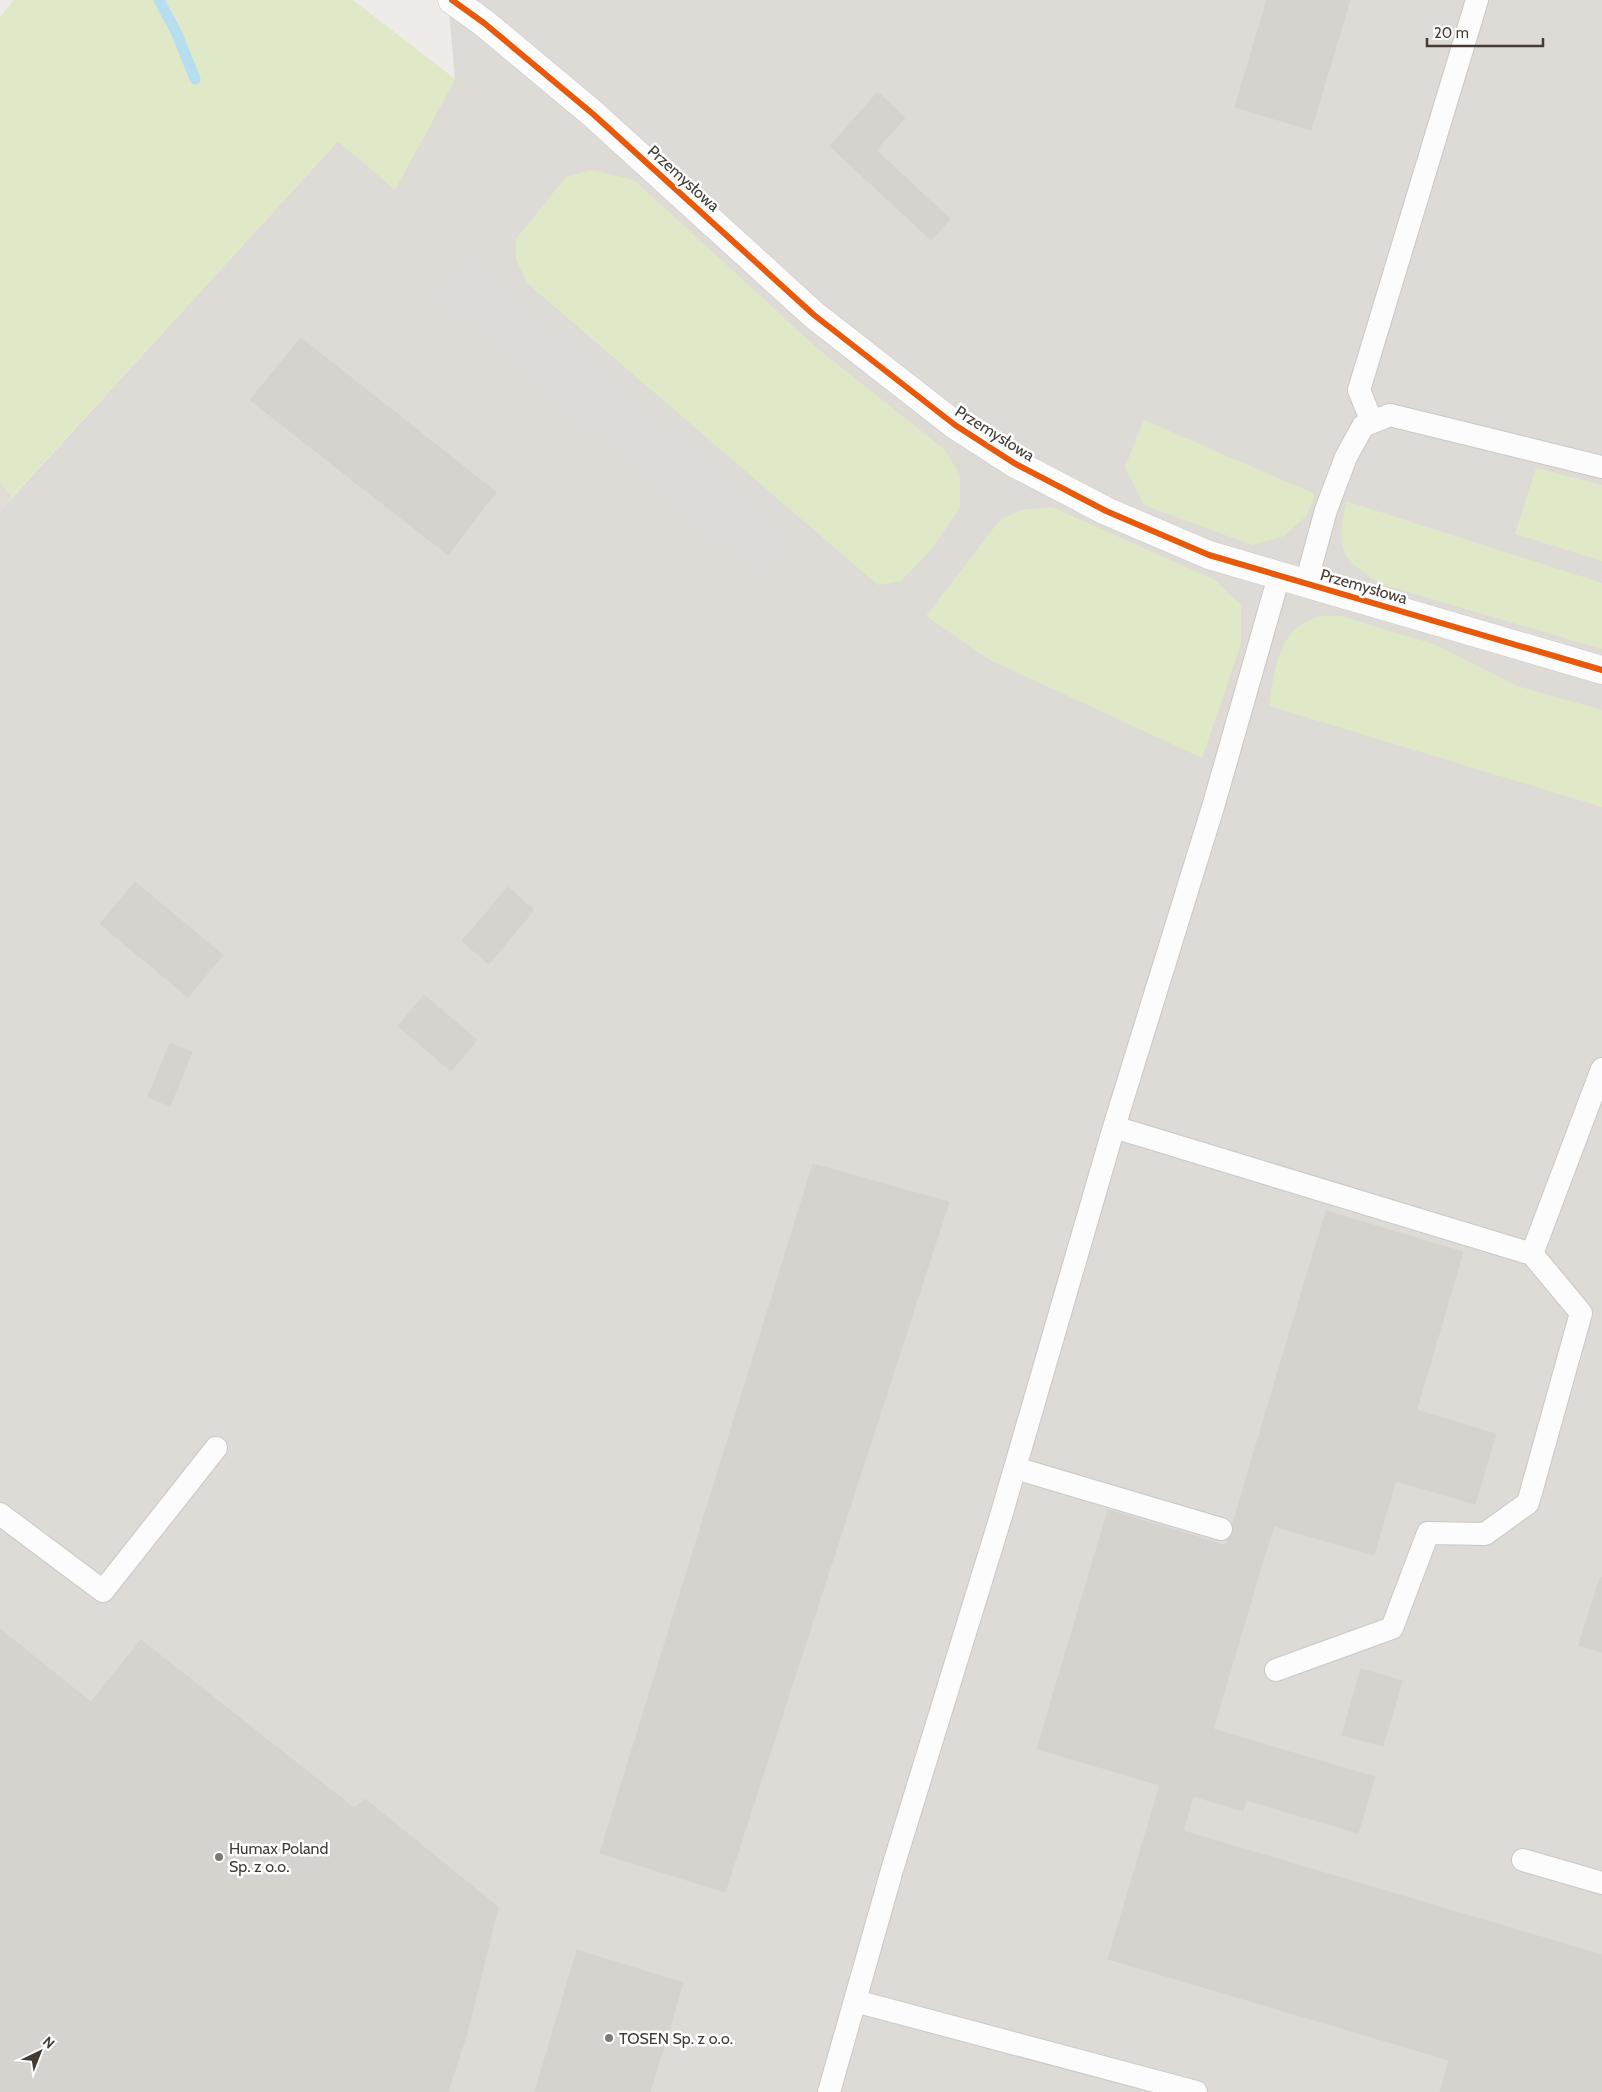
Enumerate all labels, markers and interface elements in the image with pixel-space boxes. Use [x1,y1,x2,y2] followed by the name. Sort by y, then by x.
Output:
[1427,15,1543,47] scale bar
[1434,24,1469,42] text: 20 m
[644,141,724,216] street label: Przemysłowa
[952,402,1038,465] street label: Przemysłowa
[1318,565,1410,608] street label: Przemysłowa
[229,1839,328,1876] place label: Humax Poland Sp. z o.o.
[213,1851,225,1863] marker: Humax Poland Sp. z o.o.
[15,2027,65,2077] north arrow
[619,2029,733,2048] place label: TOSEN Sp. z o.o.
[603,2032,615,2044] marker: TOSEN Sp. z o.o.
[39,2033,59,2052] text: N

